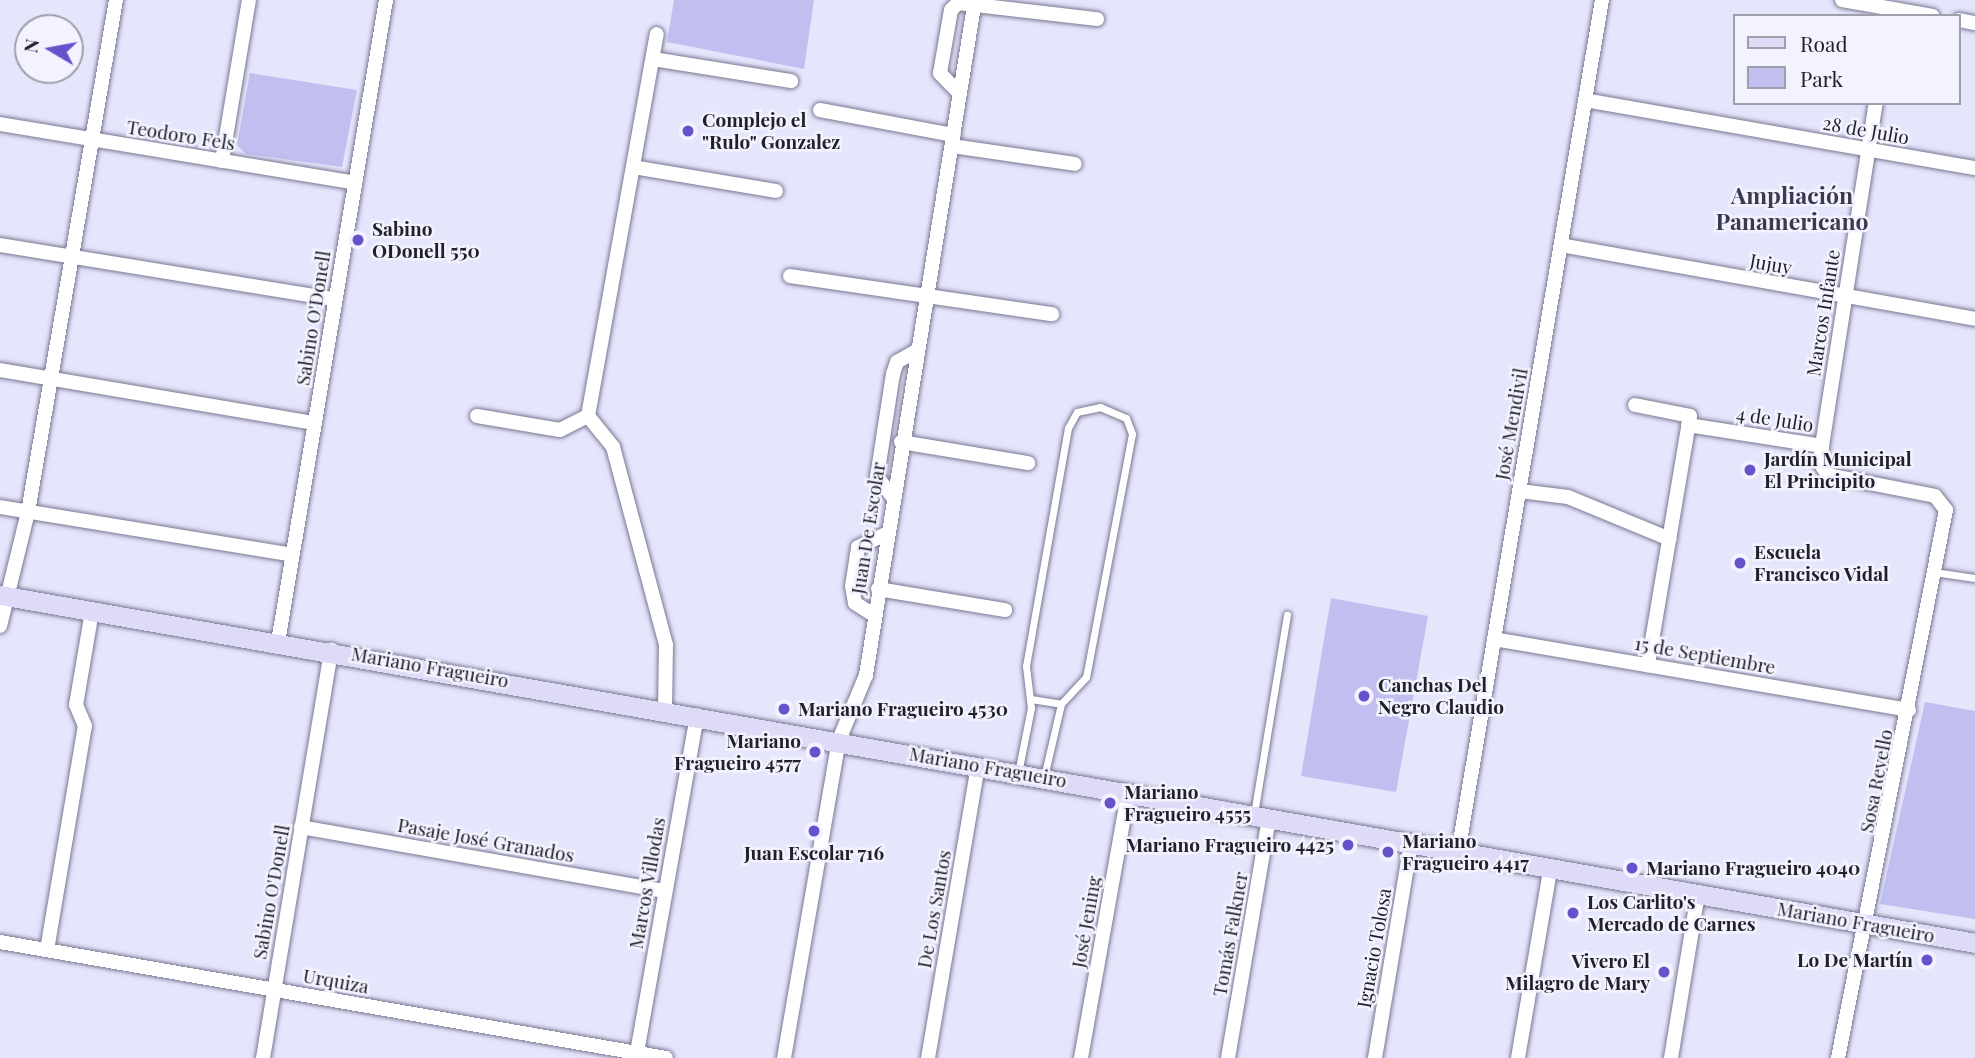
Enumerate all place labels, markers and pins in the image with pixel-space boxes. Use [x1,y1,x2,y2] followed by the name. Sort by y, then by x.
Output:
[702,109,841,153] place label: Complejo el "Rulo" Gonzalez
[680,123,696,139] marker: Complejo el "Rulo" Gonzalez
[372,218,480,262] place label: Sabino ODonell 550
[350,232,366,248] marker: Sabino ODonell 550
[1764,448,1912,492] place label: Jardín Municipal El Principito
[1742,462,1758,478] marker: Jardín Municipal El Principito
[1754,541,1890,585] place label: Escuela Francisco Vidal
[1732,555,1748,571] marker: Escuela Francisco Vidal
[1378,674,1504,718] place label: Canchas Del Negro Claudio
[1356,688,1372,704] marker: Canchas Del Negro Claudio
[798,698,1008,720] place label: Mariano Fragueiro 4530
[776,701,792,717] marker: Mariano Fragueiro 4530
[674,730,801,774] place label: Mariano Fragueiro 4577
[807,744,823,760] marker: Mariano Fragueiro 4577
[1124,781,1252,825] place label: Mariano Fragueiro 4555
[1102,795,1118,811] marker: Mariano Fragueiro 4555
[806,823,822,839] marker: Juan Escolar 716
[1402,830,1529,874] place label: Mariano Fragueiro 4417
[1125,834,1334,856] place label: Mariano Fragueiro 4425
[1340,837,1356,853] marker: Mariano Fragueiro 4425
[744,842,884,864] place label: Juan Escolar 716
[1380,844,1396,860] marker: Mariano Fragueiro 4417
[1646,857,1861,879] place label: Mariano Fragueiro 4040
[1624,860,1640,876] marker: Mariano Fragueiro 4040
[1587,891,1756,935] place label: Los Carlito's Mercado de Carnes
[1565,905,1581,921] marker: Los Carlito's Mercado de Carnes
[1797,949,1913,971] place label: Lo De Martín
[1505,950,1650,994] place label: Vivero El Milagro de Mary
[1919,952,1935,968] marker: Lo De Martín
[1656,964,1672,980] marker: Vivero El Milagro de Mary

